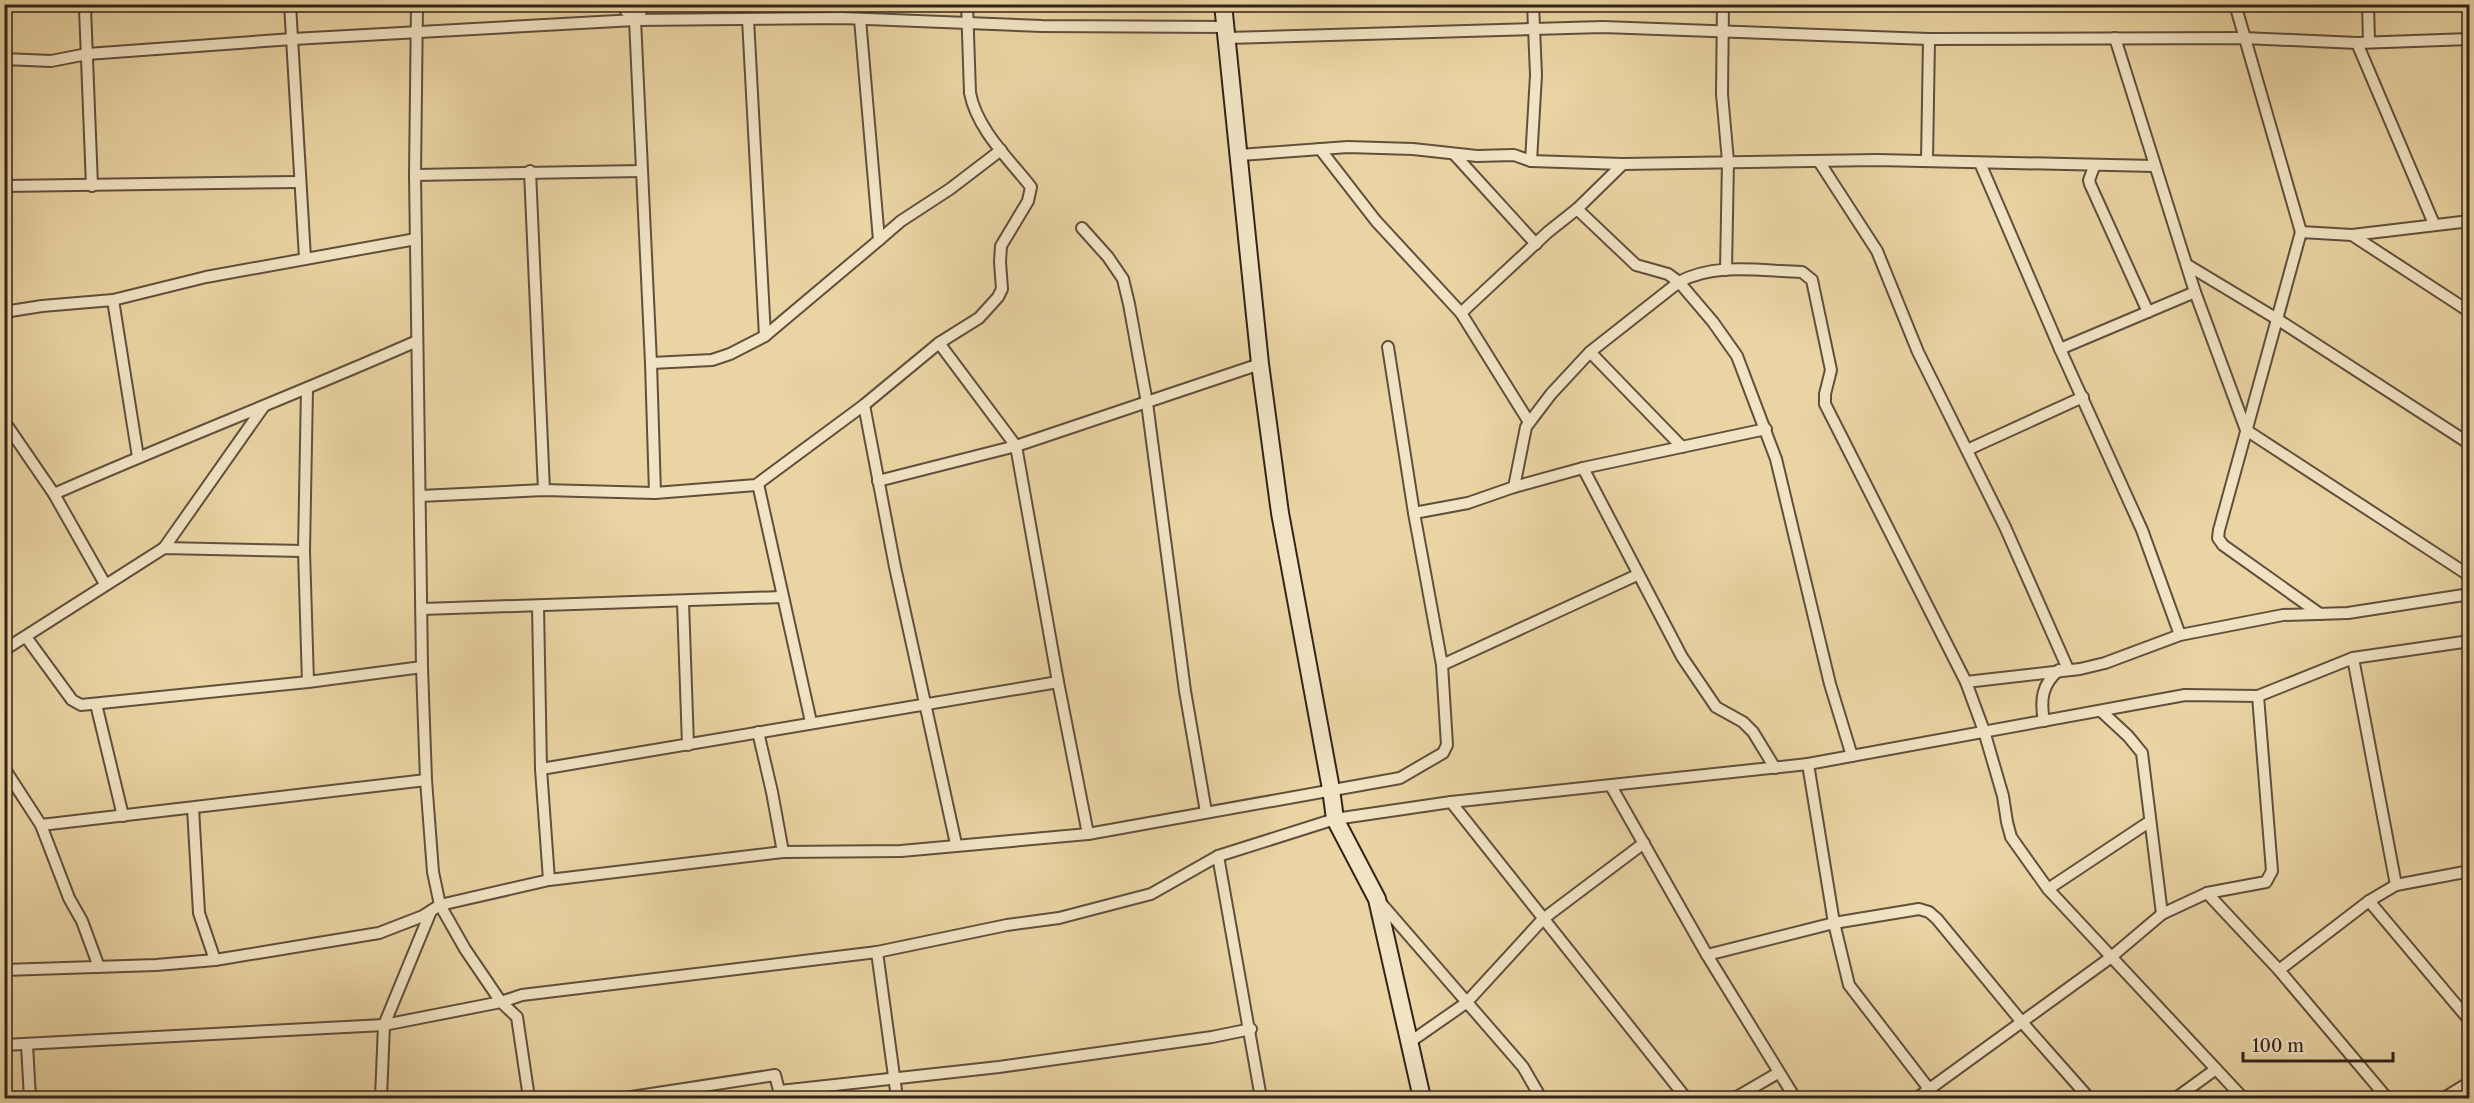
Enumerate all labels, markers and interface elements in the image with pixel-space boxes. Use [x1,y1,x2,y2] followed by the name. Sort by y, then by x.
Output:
[2243,1025,2393,1063] scale bar
[2252,1035,2304,1057] text: 100 m

